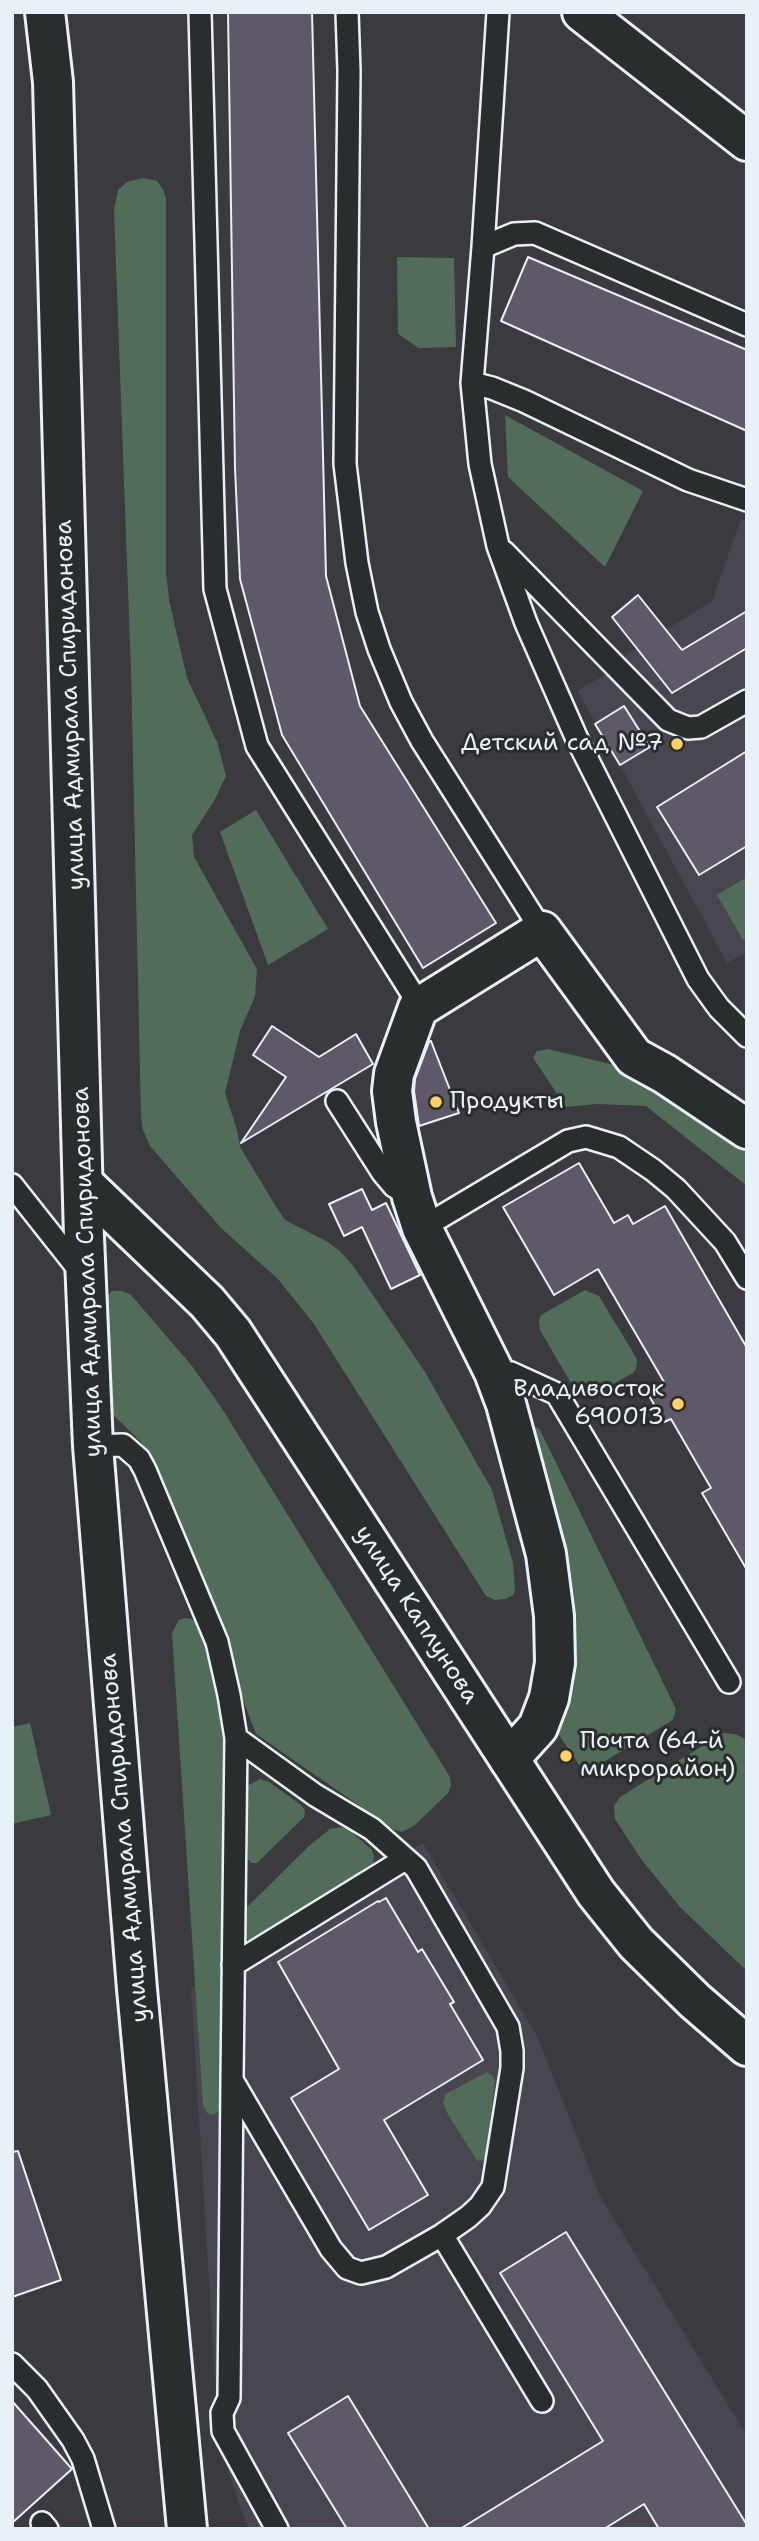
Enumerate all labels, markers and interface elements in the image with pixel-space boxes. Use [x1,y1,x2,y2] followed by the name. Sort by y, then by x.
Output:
[50,519,92,891] street label: улица Адмирала Спиридонова
[461,730,663,758] place label: Детский сад №7
[669,736,685,752] marker: Детский сад №7
[67,1086,109,1458] street label: улица Адмирала Спиридонова
[450,1088,564,1116] place label: Продукты
[428,1094,444,1110] marker: Продукты
[513,1376,664,1432] place label: Владивосток 690013
[670,1396,686,1412] marker: Владивосток 690013
[348,1520,484,1710] street label: улица Каплунова
[95,1652,155,2024] street label: улица Адмирала Спиридонова
[580,1728,735,1784] place label: Почта (64-й микрорайон)
[558,1748,574,1764] marker: Почта (64-й микрорайон)

